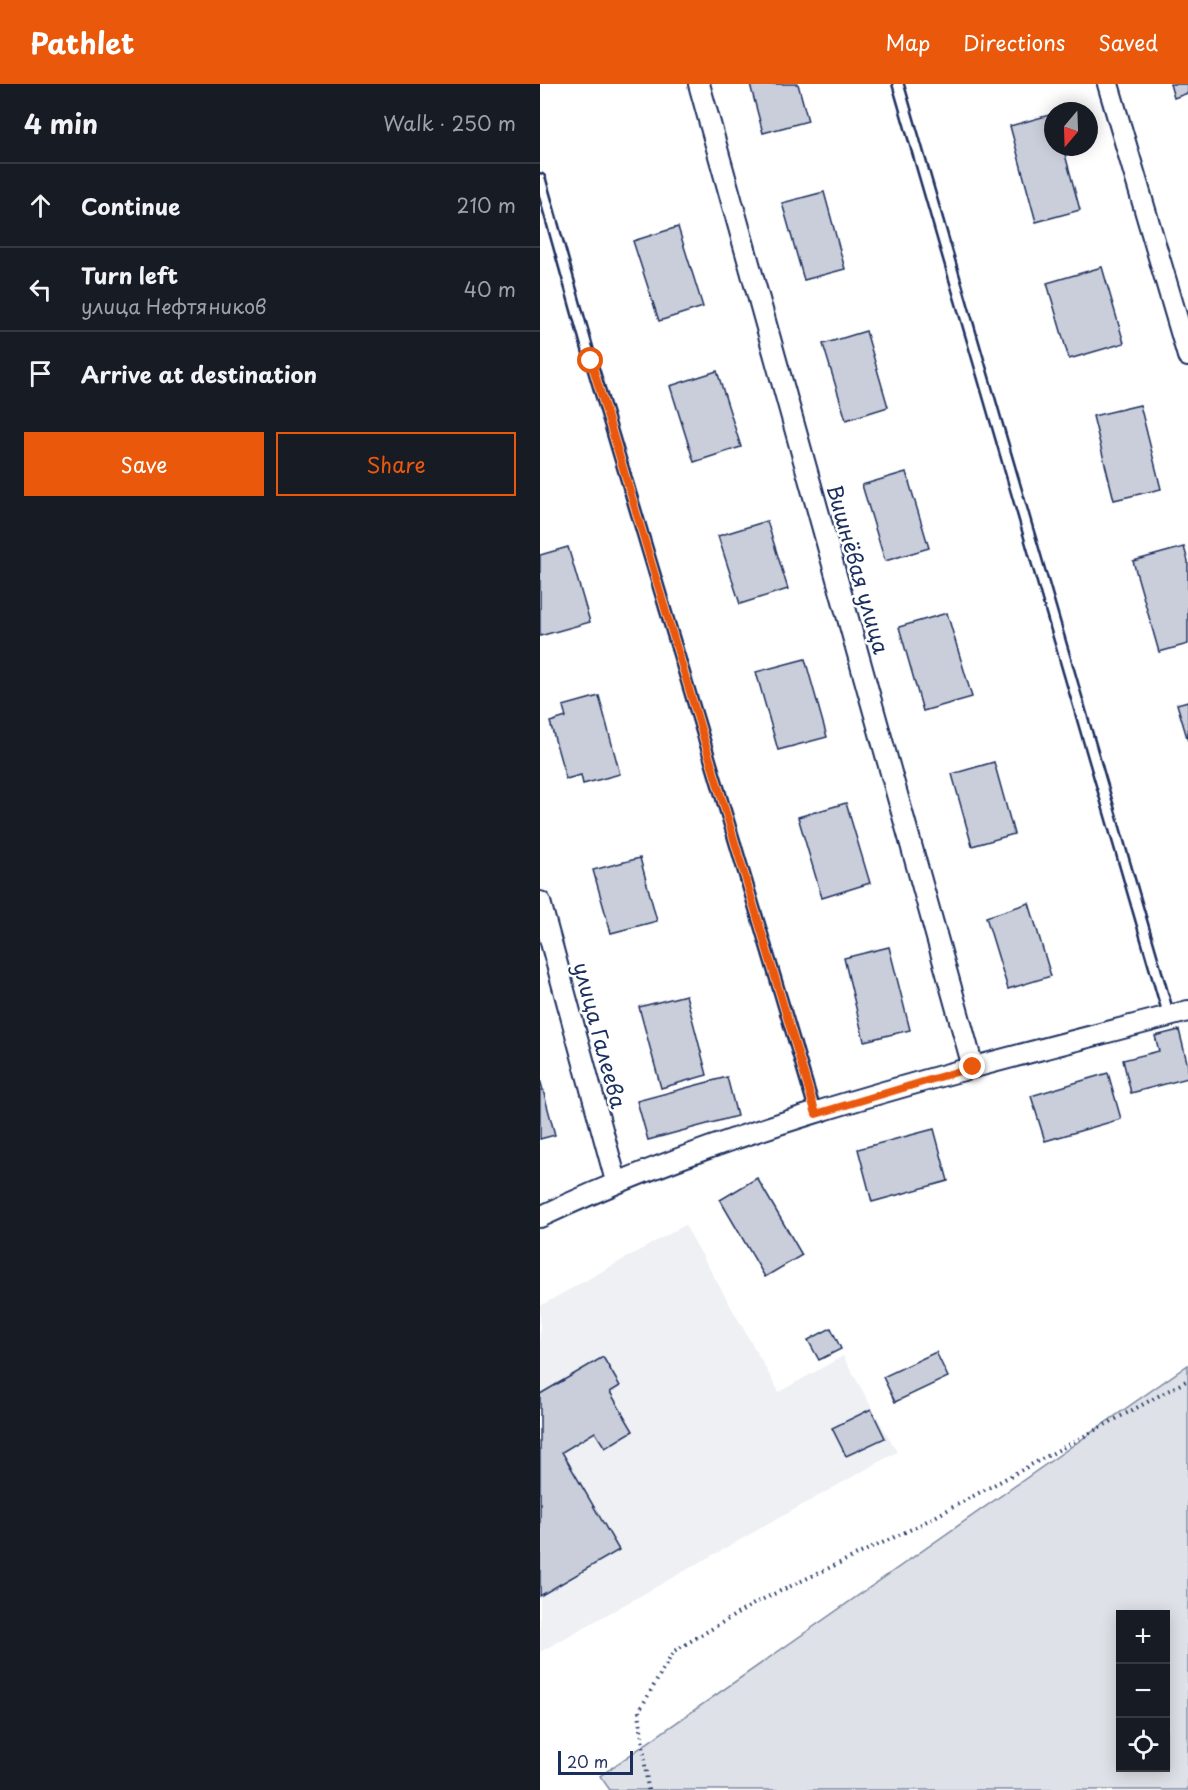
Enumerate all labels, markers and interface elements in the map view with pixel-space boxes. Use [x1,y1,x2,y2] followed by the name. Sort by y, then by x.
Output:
[30,21,134,64] text: Pathlet
[885,26,930,58] text: Map
[963,26,1065,58] text: Directions
[1098,26,1158,58] text: Saved
[1044,102,1098,156] north arrow
[24,104,98,143] text: 4 min
[383,108,516,138] text: Walk · 250 m
[24,189,57,222] icon: ahead
[81,189,180,222] text: Continue
[457,190,516,220] text: 210 m
[81,258,178,291] text: Turn left
[24,273,57,306] icon: left
[464,274,516,304] text: 40 m
[81,291,267,321] text: улица Нефтяников
[577,347,603,373] route start
[24,357,57,390] icon: arrive
[81,357,317,390] text: Arrive at destination
[24,432,264,496] button: Save
[276,432,516,496] button: Share
[820,481,899,658] street label: Вишнёвая улица
[566,958,636,1112] street label: улица Галеева
[959,1053,985,1079] route end
[1116,1610,1170,1772] map controls
[1116,1610,1170,1664] button: +
[1116,1664,1170,1718] button: −
[1116,1718,1170,1772] button: locate
[558,1748,633,1776] scale bar
[567,1749,608,1773] text: 20 m

